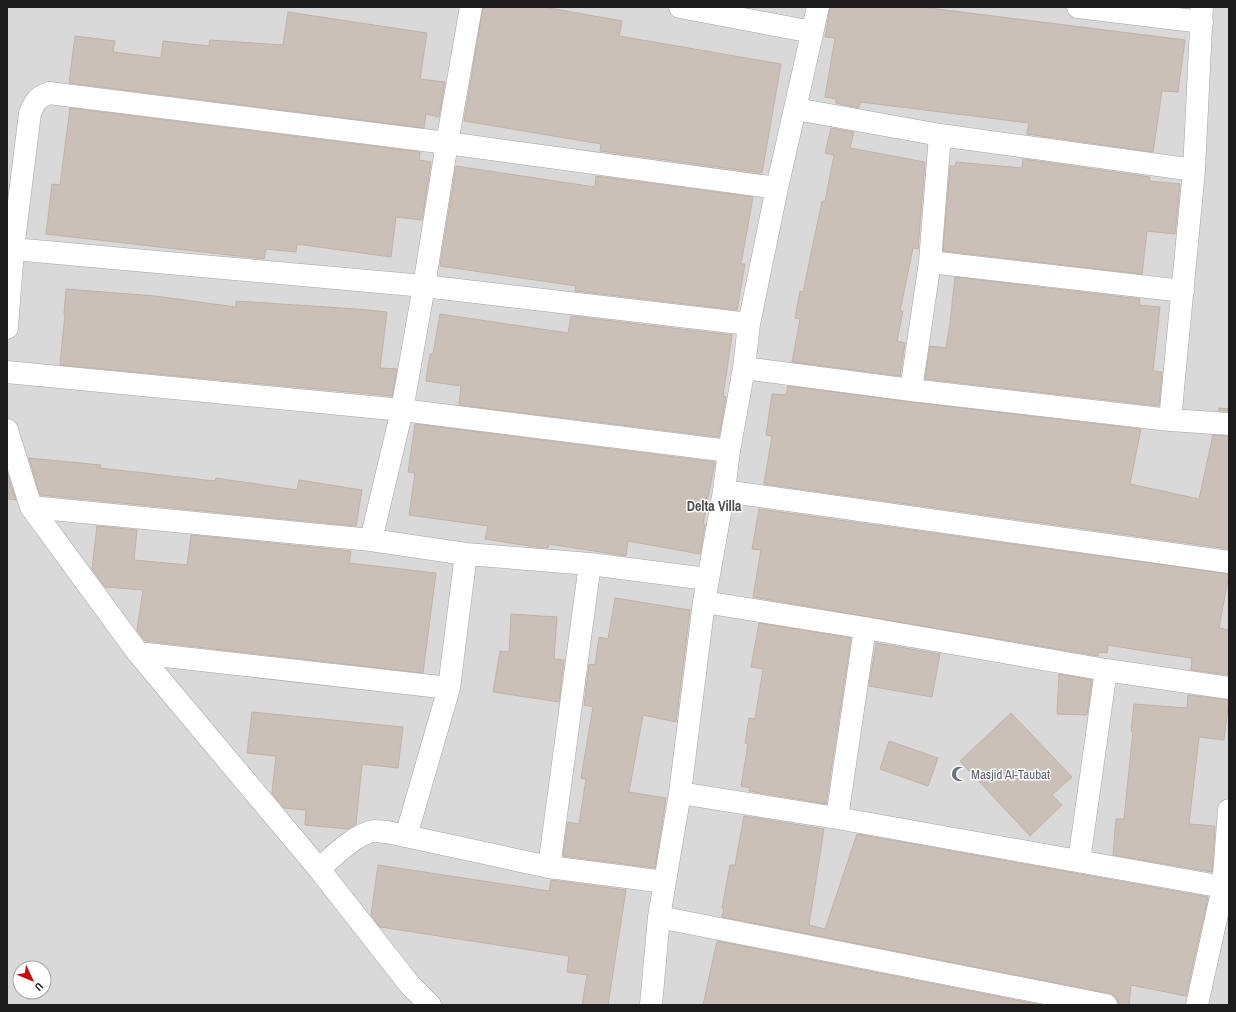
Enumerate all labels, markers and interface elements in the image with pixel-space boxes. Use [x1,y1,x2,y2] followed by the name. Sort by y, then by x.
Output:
[687,497,742,515] district label: Delta Villa
[950,765,968,783] mosque icon: Masjid Al-Taubat
[971,766,1050,783] place label: Masjid Al-Taubat
[12,960,52,1000] north arrow
[32,980,46,994] text: U

